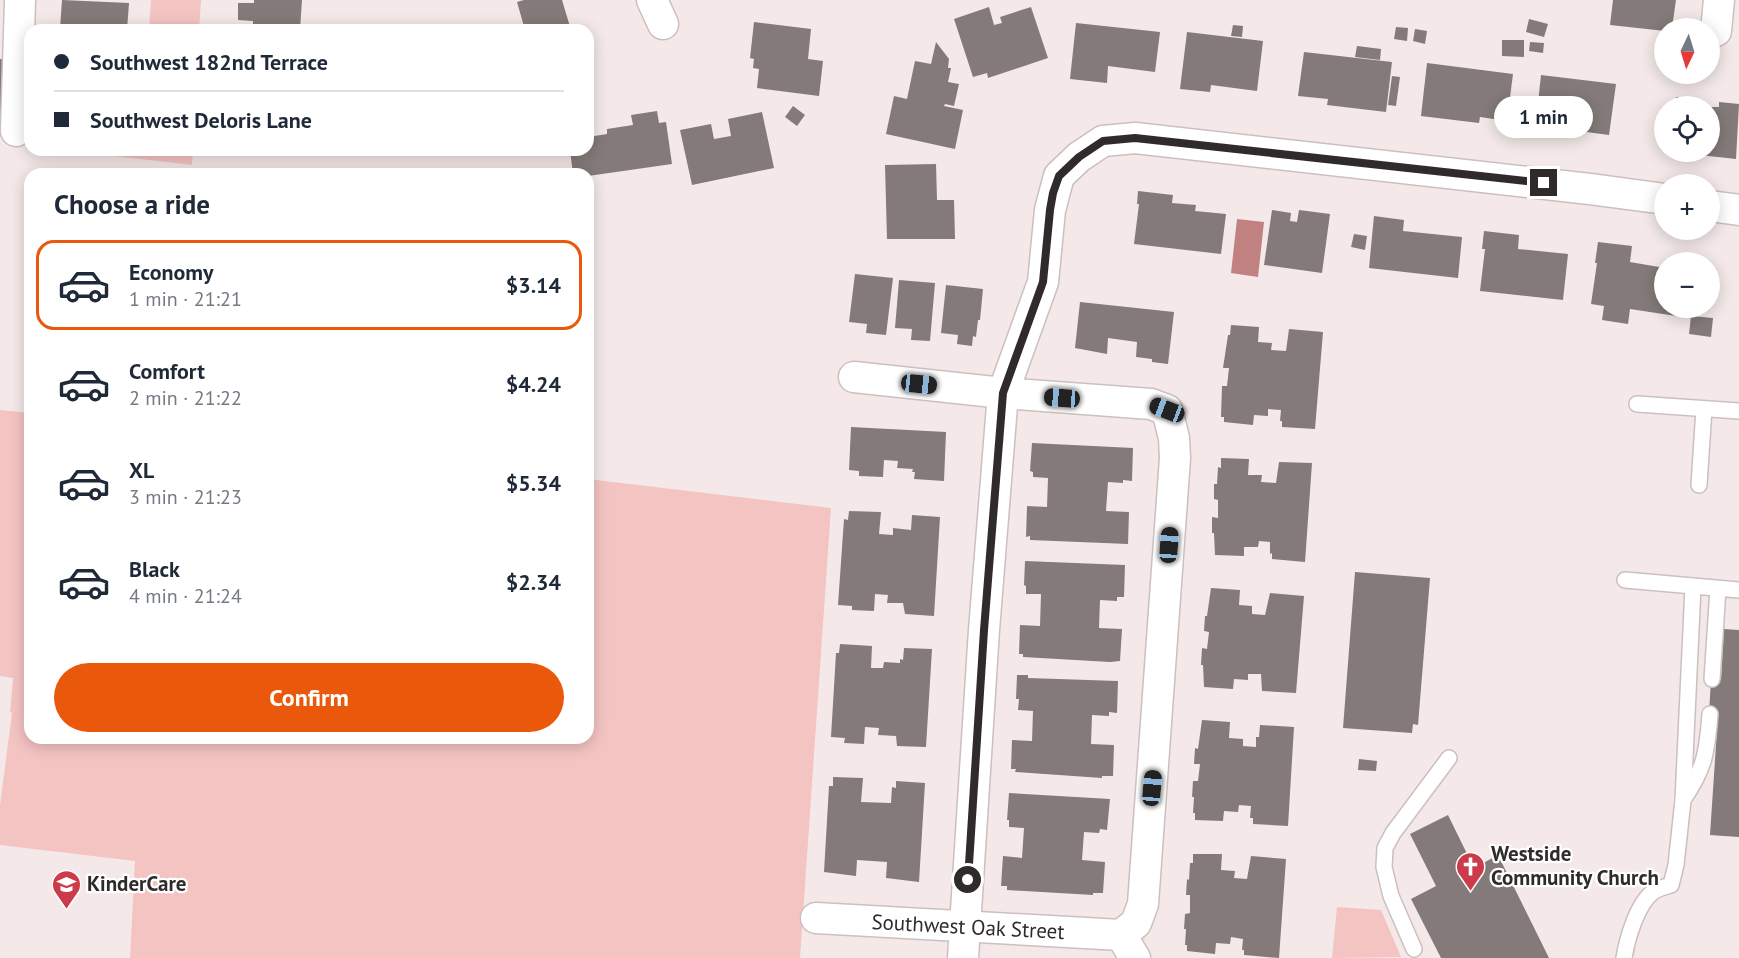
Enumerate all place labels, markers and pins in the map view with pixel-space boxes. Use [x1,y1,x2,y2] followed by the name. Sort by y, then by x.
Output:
[1491,840,1659,891] place label: Westside Community Church
[1454,850,1486,892] church icon: Westside Community Church
[50,868,82,910] school or university icon: KinderCare
[87,870,186,897] place label: KinderCare

